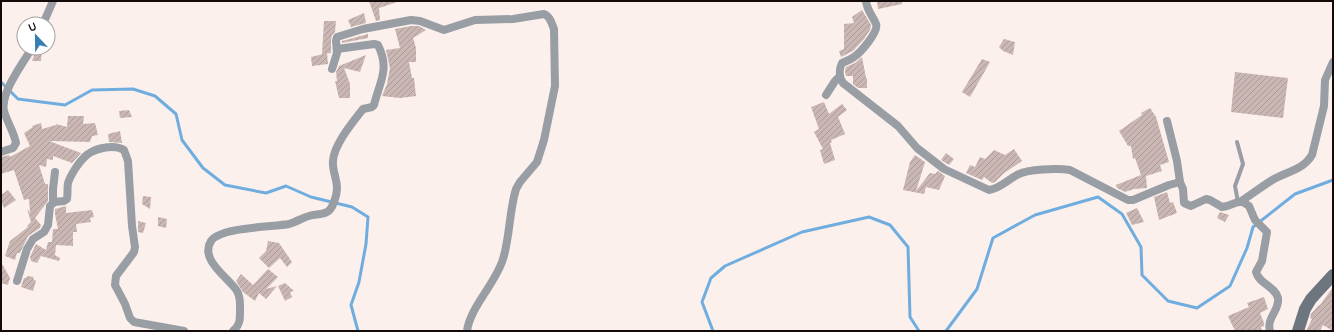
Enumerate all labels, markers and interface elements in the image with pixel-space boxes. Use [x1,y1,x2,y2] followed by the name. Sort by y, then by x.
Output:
[16,16,56,56] north arrow
[26,19,38,35] text: U

